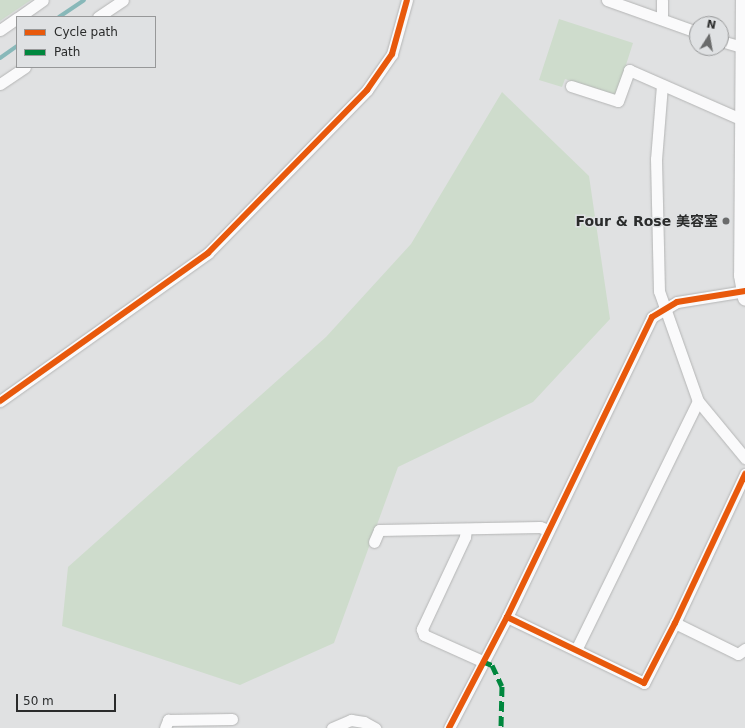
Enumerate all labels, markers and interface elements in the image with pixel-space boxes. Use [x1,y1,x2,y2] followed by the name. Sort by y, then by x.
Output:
[16,16,156,68] legend
[689,16,729,56] north arrow
[705,17,717,32] text: N
[54,25,118,39] text: Cycle path
[54,45,80,59] text: Path
[575,213,718,229] place label: Four & Rose 美容室
[721,216,731,226] marker: Four & Rose 美容室
[18,686,118,712] scale bar
[23,694,54,708] text: 50 m

